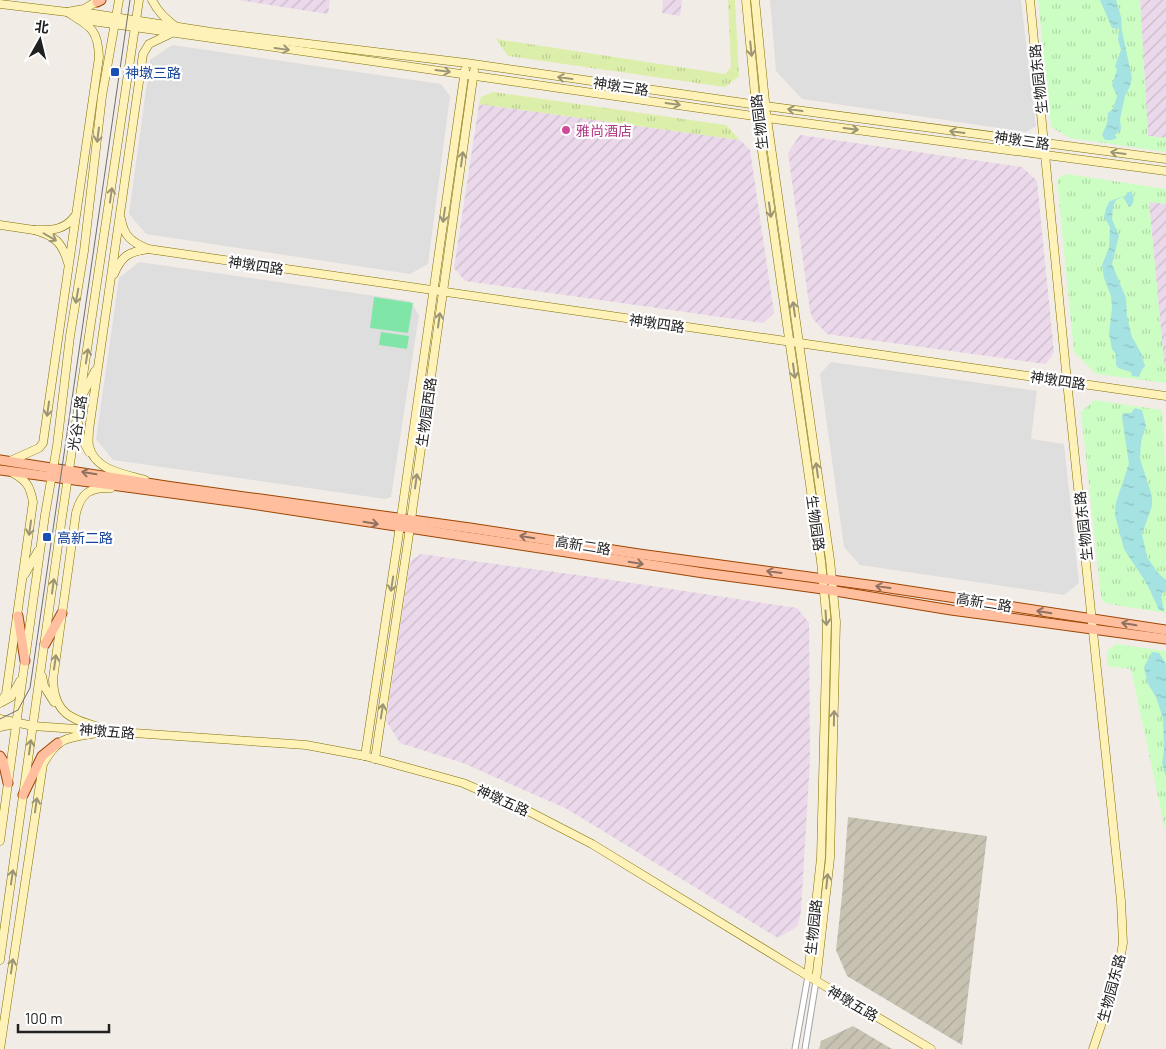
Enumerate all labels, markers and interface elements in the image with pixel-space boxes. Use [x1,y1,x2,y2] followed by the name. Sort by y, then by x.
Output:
[15,15,65,65] north arrow
[34,17,50,36] text: 北
[746,40,756,56] one-way arrow
[1026,43,1050,115] street label: 生物园东路
[274,44,290,54] one-way arrow
[125,64,181,81] place label: 神墩三路
[109,66,121,78] marker: 神墩三路
[435,66,451,76] one-way arrow
[558,72,574,82] one-way arrow
[592,74,650,98] street label: 神墩三路
[747,93,771,151] street label: 生物园路
[665,99,681,109] one-way arrow
[788,105,804,115] one-way arrow
[576,122,632,139] place label: 雅尚酒店
[560,124,572,136] marker: 雅尚酒店
[843,124,859,134] one-way arrow
[93,126,103,142] one-way arrow
[949,126,965,136] one-way arrow
[993,128,1051,152] street label: 神墩三路
[1110,148,1126,158] one-way arrow
[457,151,467,167] one-way arrow
[106,188,116,204] one-way arrow
[766,201,776,217] one-way arrow
[439,207,449,223] one-way arrow
[42,232,56,242] one-way arrow
[227,253,285,277] street label: 神墩四路
[71,287,81,303] one-way arrow
[789,301,799,317] one-way arrow
[628,311,686,335] street label: 神墩四路
[435,312,445,328] one-way arrow
[82,348,92,364] one-way arrow
[789,362,799,378] one-way arrow
[1029,368,1087,392] street label: 神墩四路
[413,376,439,448] street label: 生物园西路
[64,394,90,452] street label: 光谷七路
[43,401,53,417] one-way arrow
[812,462,822,478] one-way arrow
[81,468,97,478] one-way arrow
[411,473,421,489] one-way arrow
[1071,490,1095,562] street label: 生物园东路
[804,494,828,552] street label: 生物园路
[363,518,379,528] one-way arrow
[25,519,35,535] one-way arrow
[57,529,113,546] place label: 高新二路
[41,531,53,543] marker: 高新二路
[519,531,535,541] one-way arrow
[554,532,612,558] street label: 高新二路
[627,558,643,568] one-way arrow
[766,567,782,577] one-way arrow
[386,576,396,592] one-way arrow
[48,578,58,594] one-way arrow
[875,581,891,591] one-way arrow
[955,589,1013,615] street label: 高新二路
[1036,606,1052,616] one-way arrow
[822,610,831,626] one-way arrow
[1121,619,1137,629] one-way arrow
[50,655,60,671] one-way arrow
[377,703,387,719] one-way arrow
[829,711,838,727] one-way arrow
[78,721,136,741] street label: 神墩五路
[25,739,35,755] one-way arrow
[474,781,532,819] street label: 神墩五路
[31,798,41,814] one-way arrow
[7,869,17,885] one-way arrow
[822,873,832,889] one-way arrow
[802,898,824,956] street label: 生物园路
[1094,952,1128,1024] street label: 生物园东路
[8,958,18,974] one-way arrow
[825,982,881,1024] street label: 神墩五路
[18,1002,109,1034] scale bar
[25,1009,63,1027] text: 100 m

